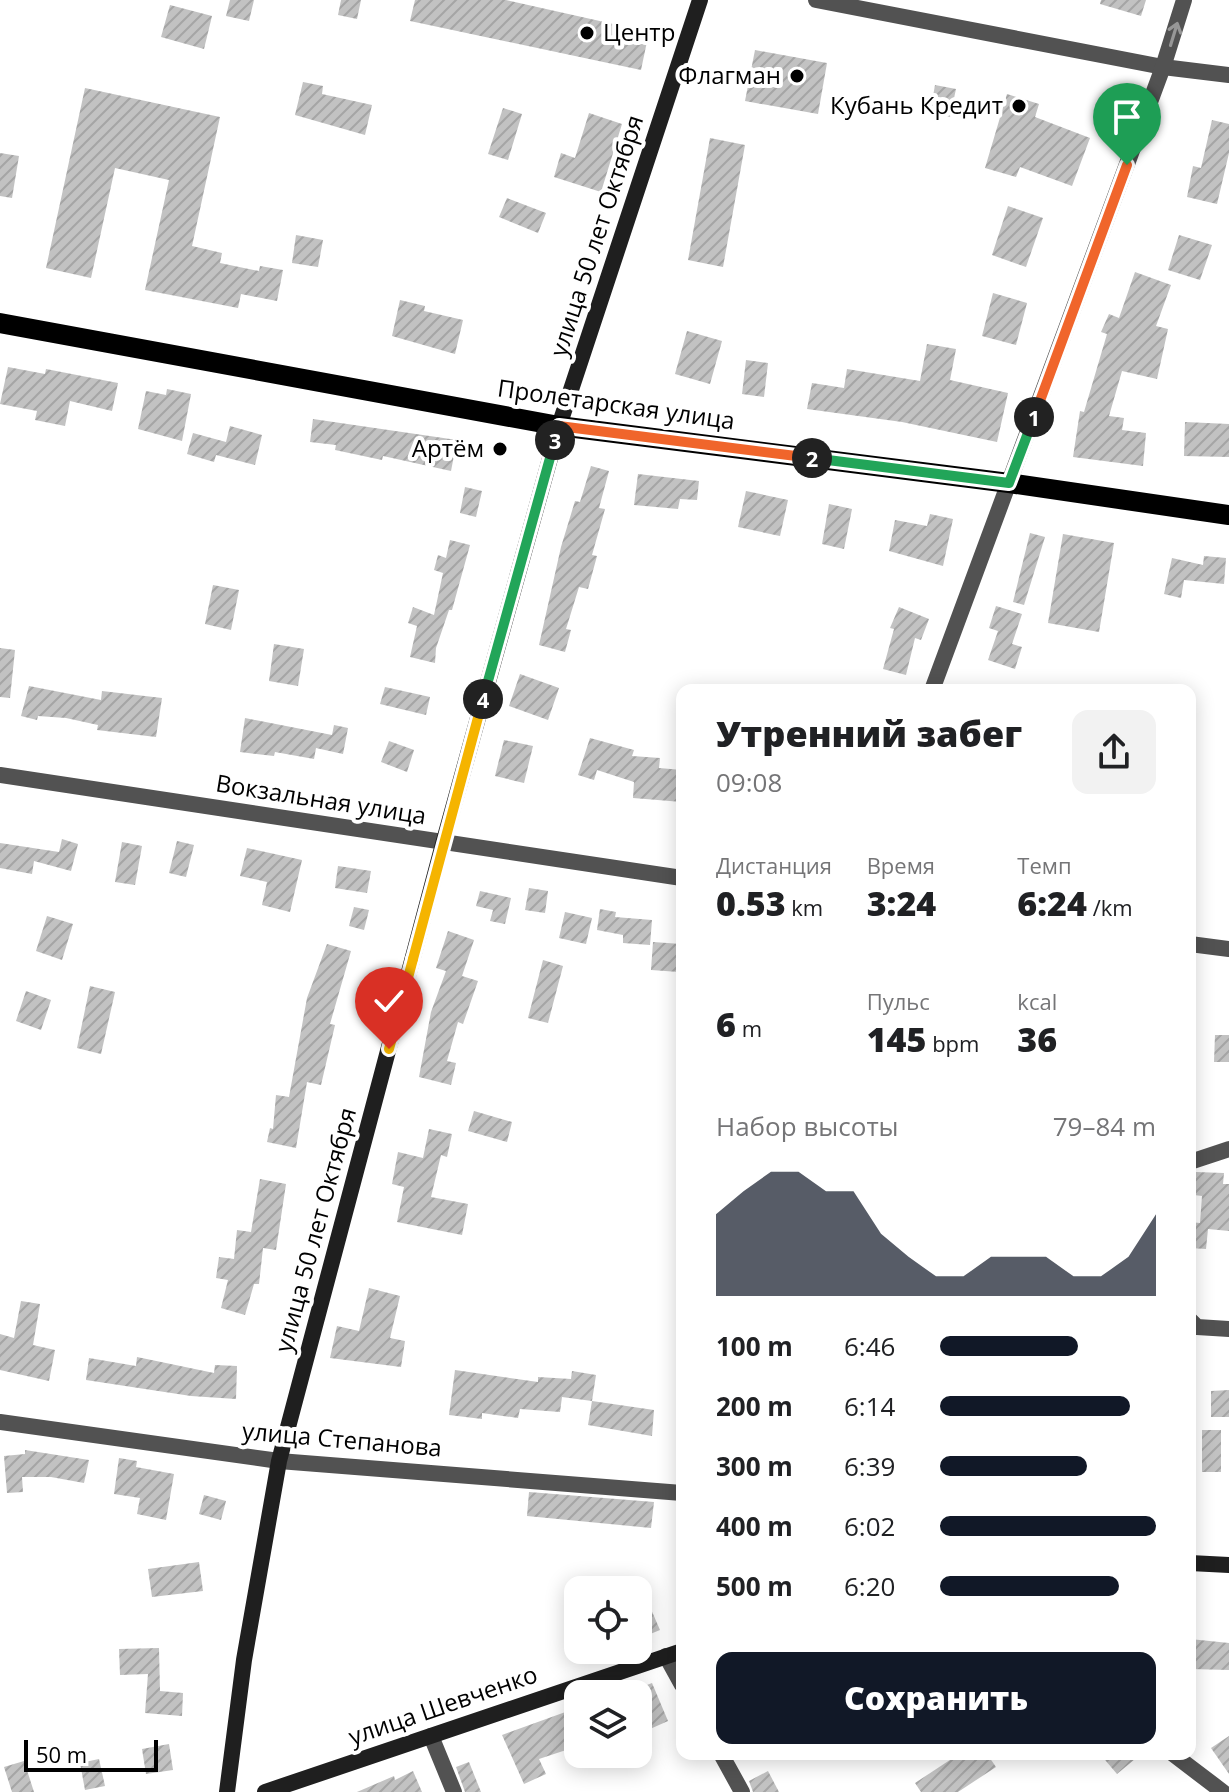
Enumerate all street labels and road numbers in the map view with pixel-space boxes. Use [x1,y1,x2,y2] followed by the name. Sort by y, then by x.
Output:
[541,111,650,360] street label: улица 50 лет Октября
[495,371,737,437] street label: Пролетарская улица
[214,766,429,831] street label: Вокзальная улица
[266,1104,363,1356] street label: улица 50 лет Октября
[241,1413,443,1464] street label: улица Степанова
[344,1657,541,1752] street label: улица Шевченко

